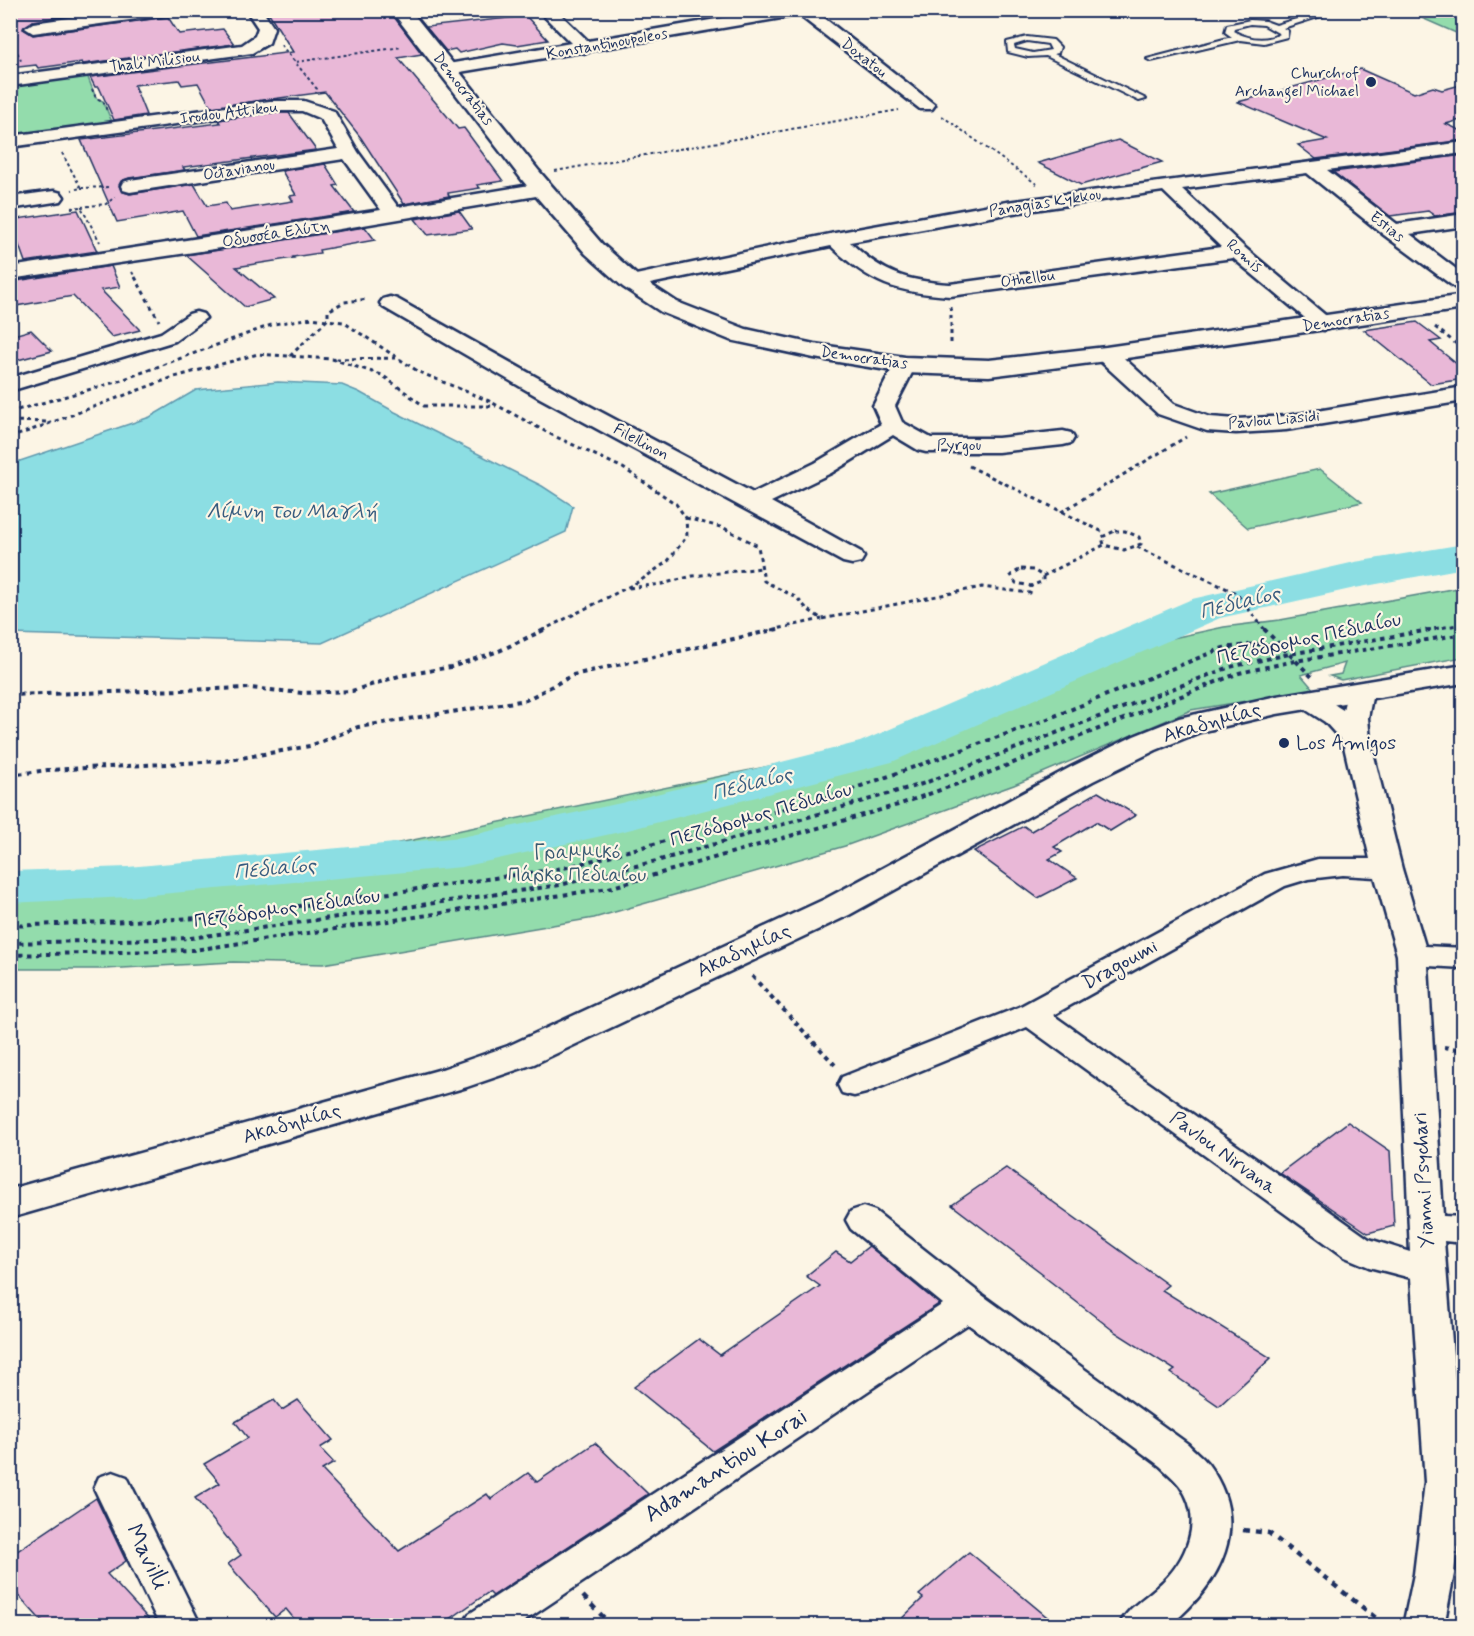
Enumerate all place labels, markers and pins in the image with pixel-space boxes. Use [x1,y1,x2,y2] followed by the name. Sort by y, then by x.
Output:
[1235,63,1359,103] place label: Church of Archangel Michael
[1364,75,1378,89] marker: Church of Archangel Michael
[1296,730,1396,757] place label: Los Amigos
[1277,736,1291,750] marker: Los Amigos

